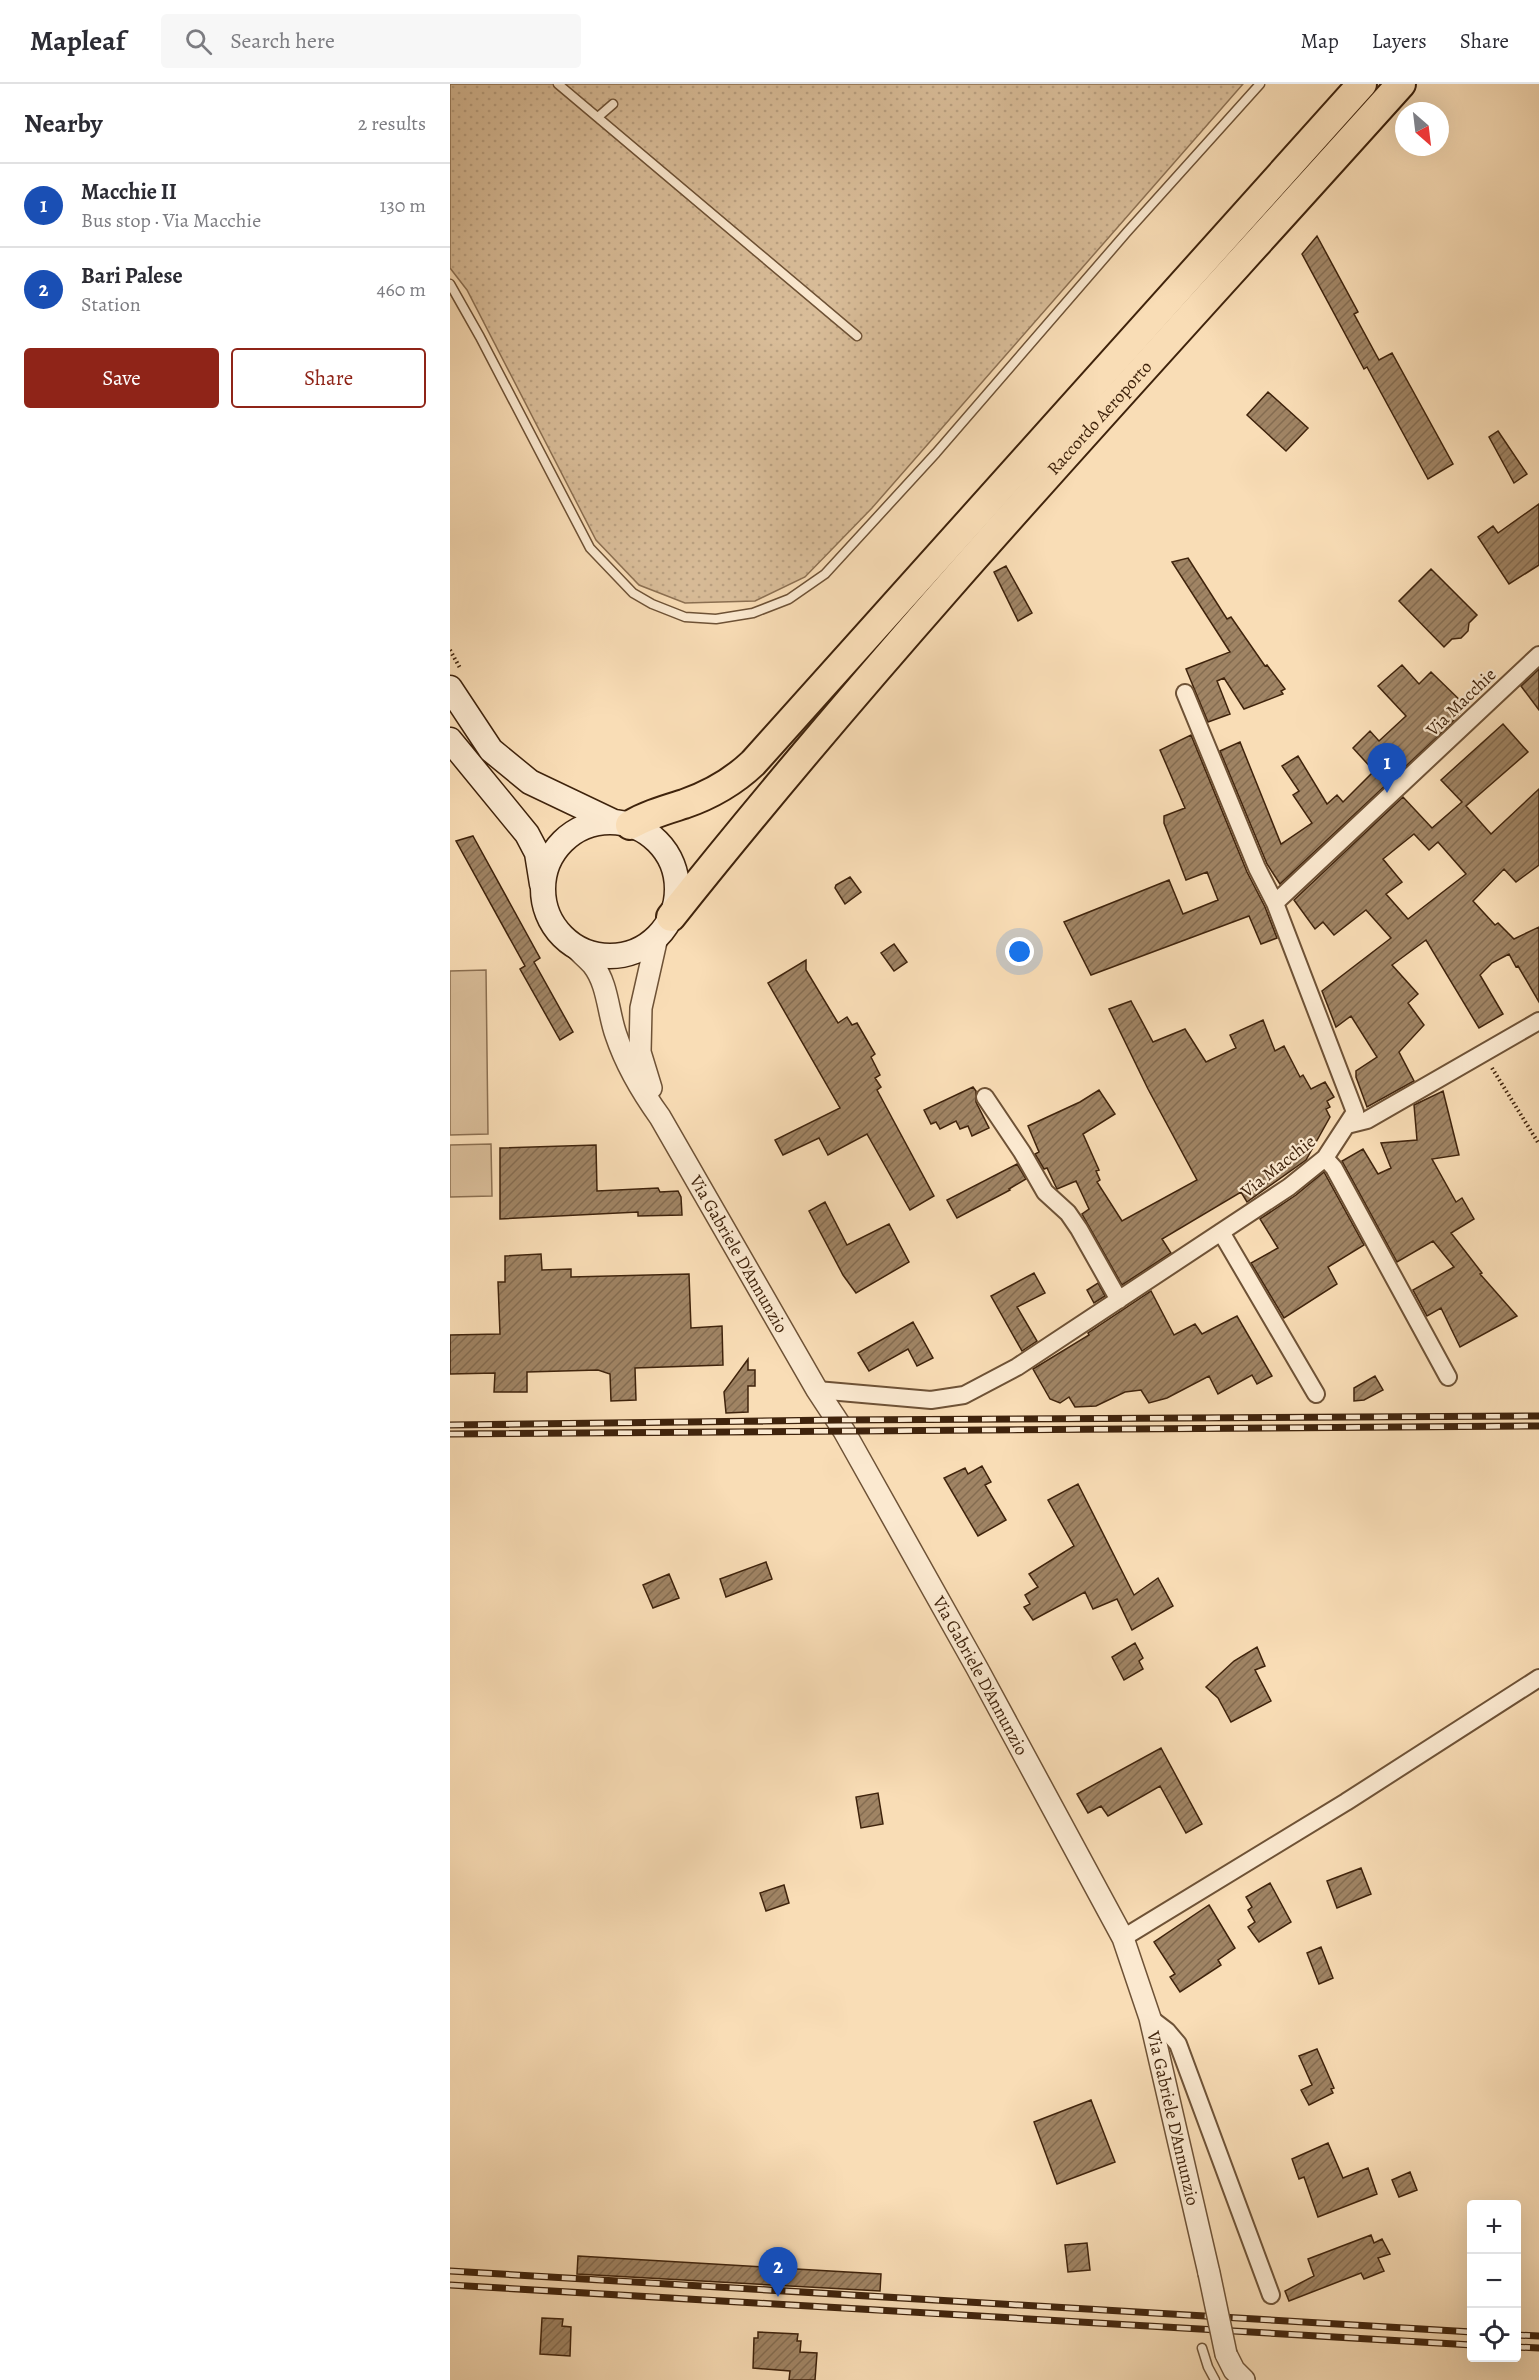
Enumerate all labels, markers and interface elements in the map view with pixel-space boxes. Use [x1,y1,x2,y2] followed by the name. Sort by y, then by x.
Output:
[161,14,581,68] search box
[30,22,125,60] text: Mapleaf
[182,25,215,58] icon: search
[230,26,335,56] text: Search here
[1300,27,1339,55] text: Map
[1372,27,1427,55] text: Layers
[1460,27,1509,55] text: Share
[1395,102,1449,156] north arrow
[24,106,103,141] text: Nearby
[358,110,426,137] text: 2 results
[81,177,177,207] text: Macchie II
[40,192,47,219] text: 1
[380,192,426,219] text: 130 m
[81,207,261,234] text: Bus stop · Via Macchie
[81,261,183,291] text: Bari Palese
[39,276,48,303] text: 2
[376,276,426,303] text: 460 m
[81,291,141,318] text: Station
[24,348,219,408] button: Save
[231,348,426,408] button: Share
[1042,355,1157,480] street label: Raccordo Aeroporto
[1420,663,1501,742] street label: Via Macchie
[1368,744,1406,793] pin: 1
[1005,937,1034,966] your location
[1235,1129,1320,1203] street label: Via Macchie
[684,1170,794,1337] street label: Via Gabriele D'Annunzio
[927,1591,1034,1759] street label: Via Gabriele D'Annunzio
[1141,2028,1205,2208] street label: Via Gabriele D'Annunzio
[1467,2200,1521,2362] map controls
[1467,2200,1521,2254] button: +
[758,2248,798,2297] pin: 2
[1467,2254,1521,2308] button: −
[1467,2308,1521,2362] button: locate

